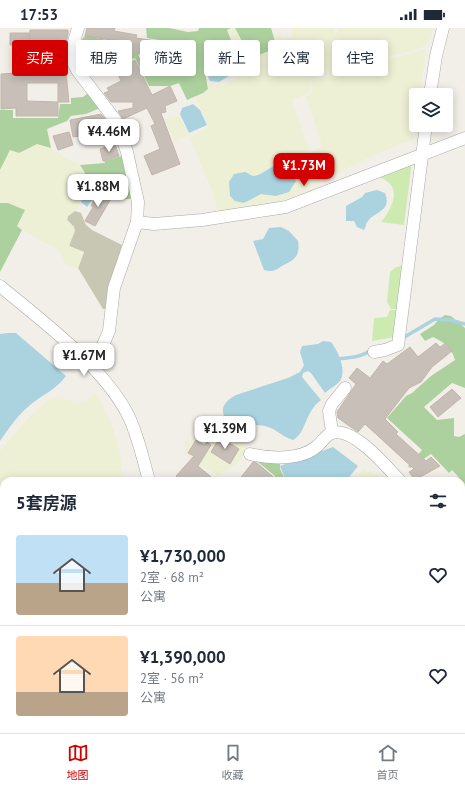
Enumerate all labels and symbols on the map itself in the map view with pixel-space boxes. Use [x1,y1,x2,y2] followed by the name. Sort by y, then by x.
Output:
[76,119,142,153] pin: ¥4.46M
[271,153,337,187] pin: ¥1.73M
[65,174,131,208] pin: ¥1.88M
[51,343,117,377] pin: ¥1.67M
[192,416,258,450] pin: ¥1.39M

